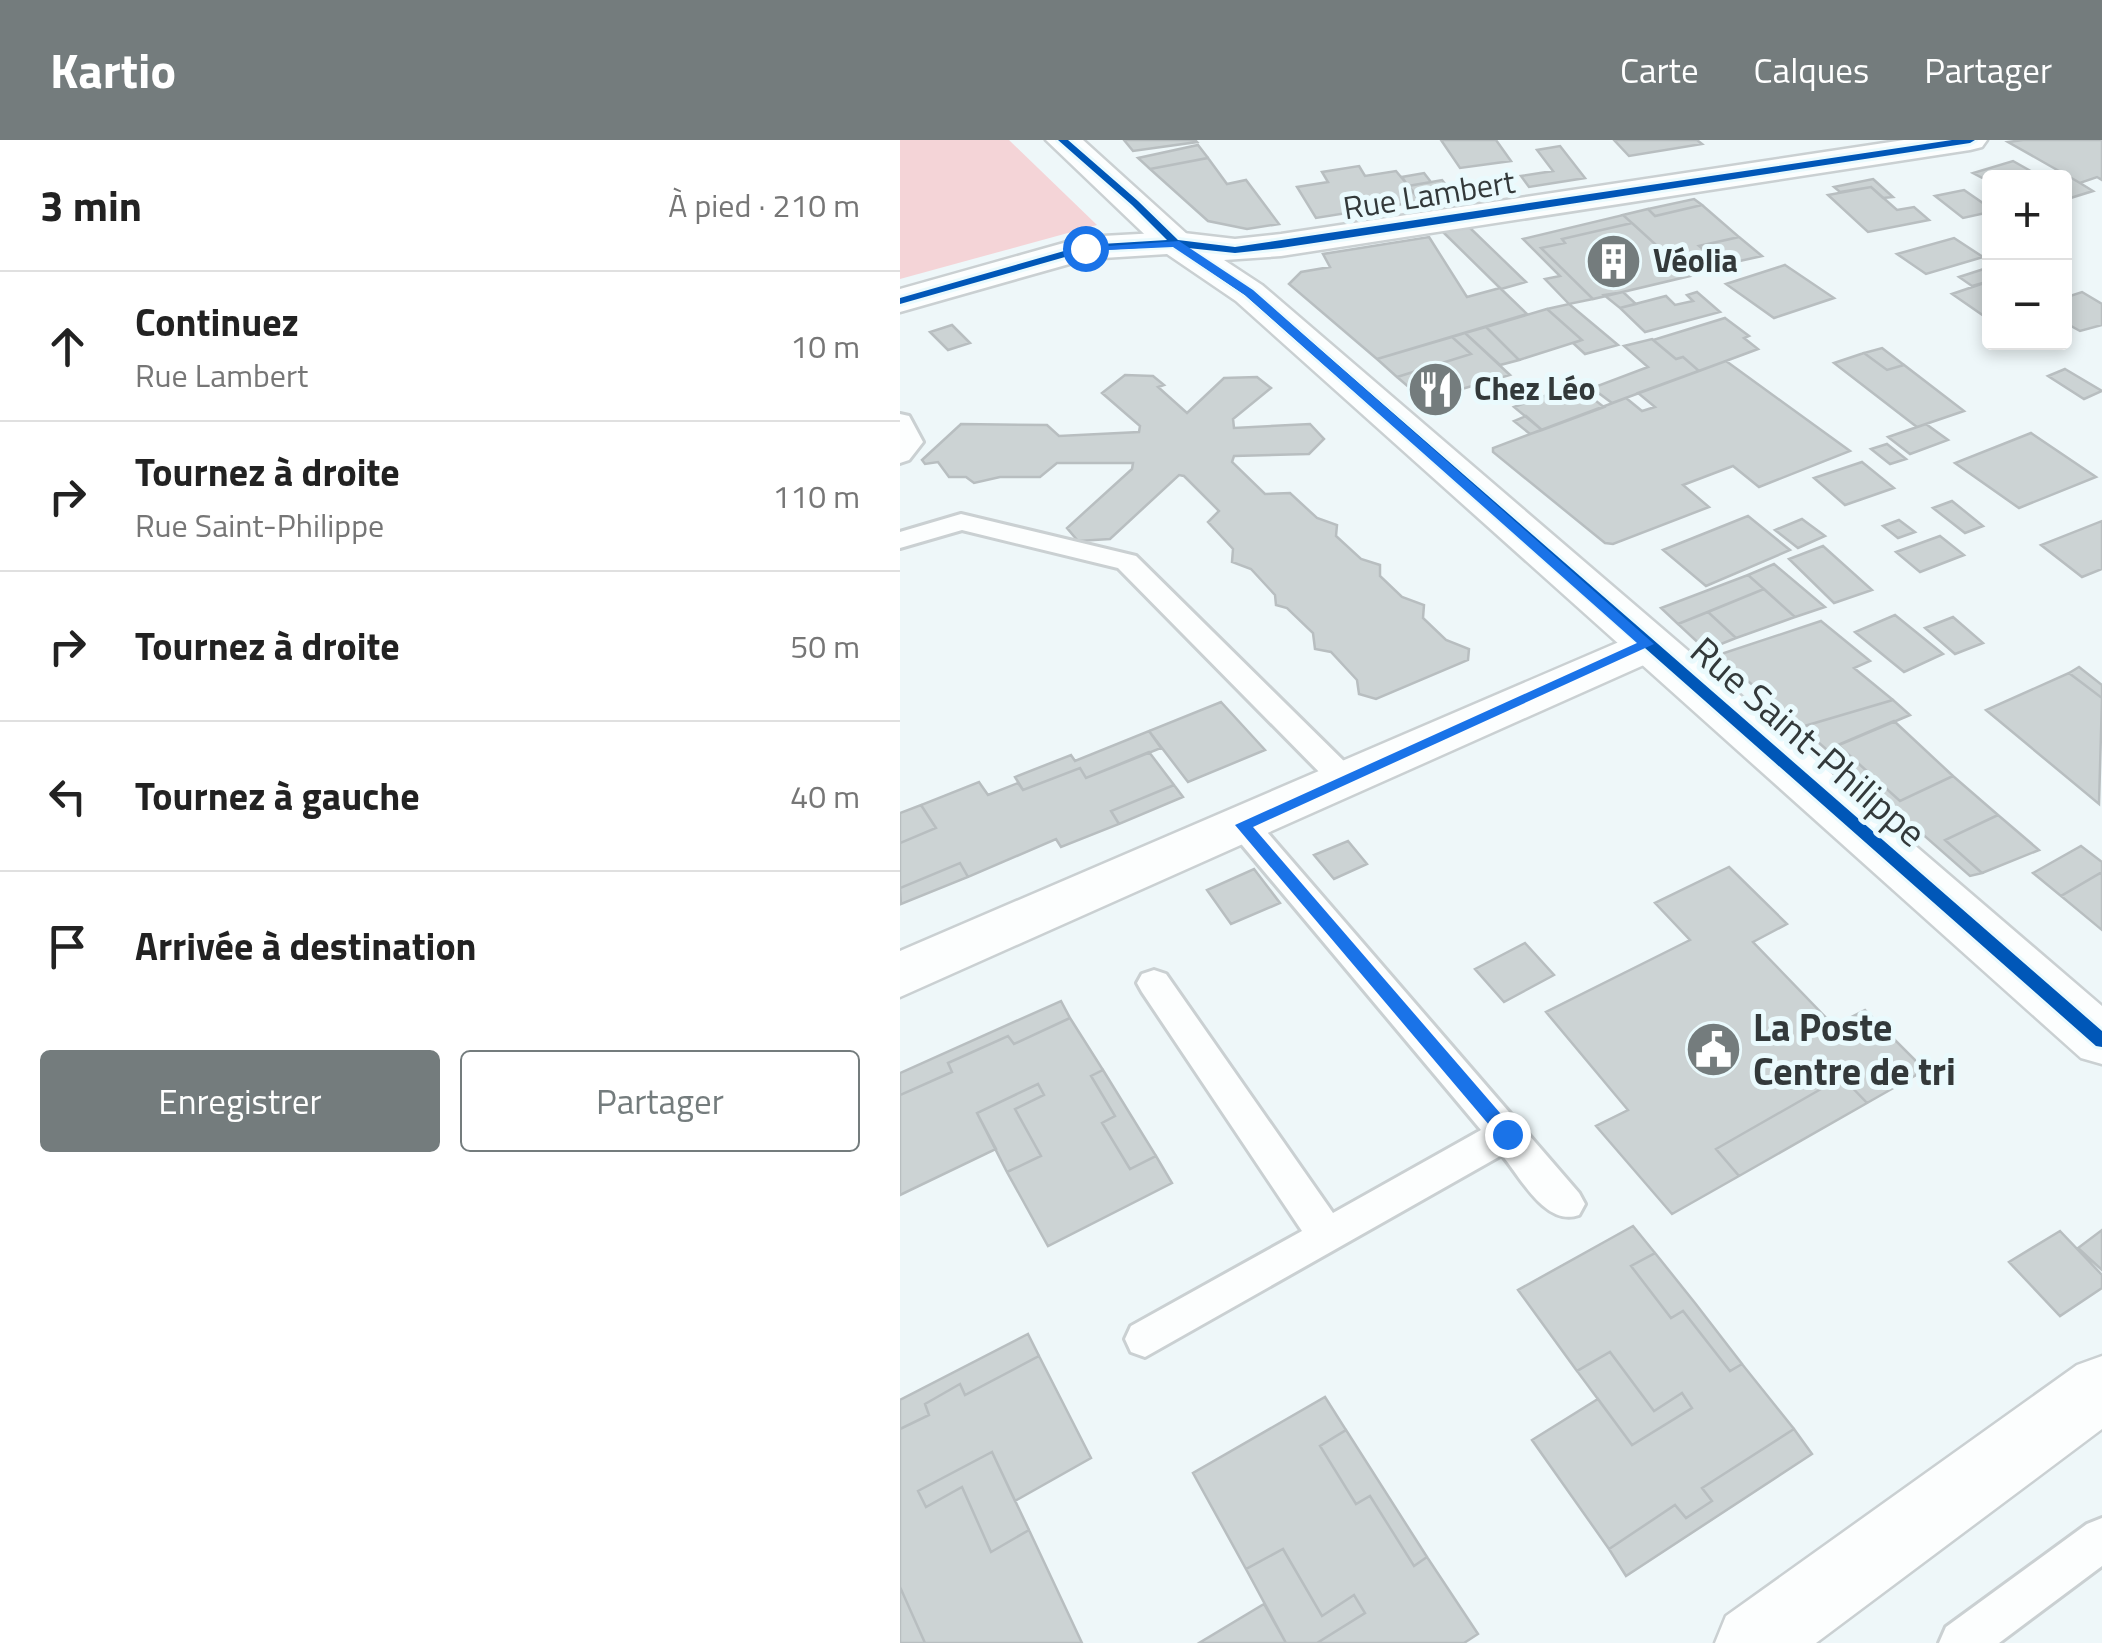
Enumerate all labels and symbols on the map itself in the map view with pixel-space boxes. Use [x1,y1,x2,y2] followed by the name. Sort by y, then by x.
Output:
[1340,157,1518,231] street label: Rue Lambert
[1063,226,1109,272] route start
[1584,231,1644,291] building icon: Véolia
[1653,236,1738,284] place label: Véolia
[1405,359,1465,419] restaurant icon: Chez Léo
[1474,364,1595,412] place label: Chez Léo
[1678,622,1939,860] street label: Rue Saint-Philippe
[1753,998,1956,1100] place label: La Poste Centre de tri
[1684,1020,1744,1080] public building icon: La Poste Centre de tri
[1485,1112,1531,1158] route end

